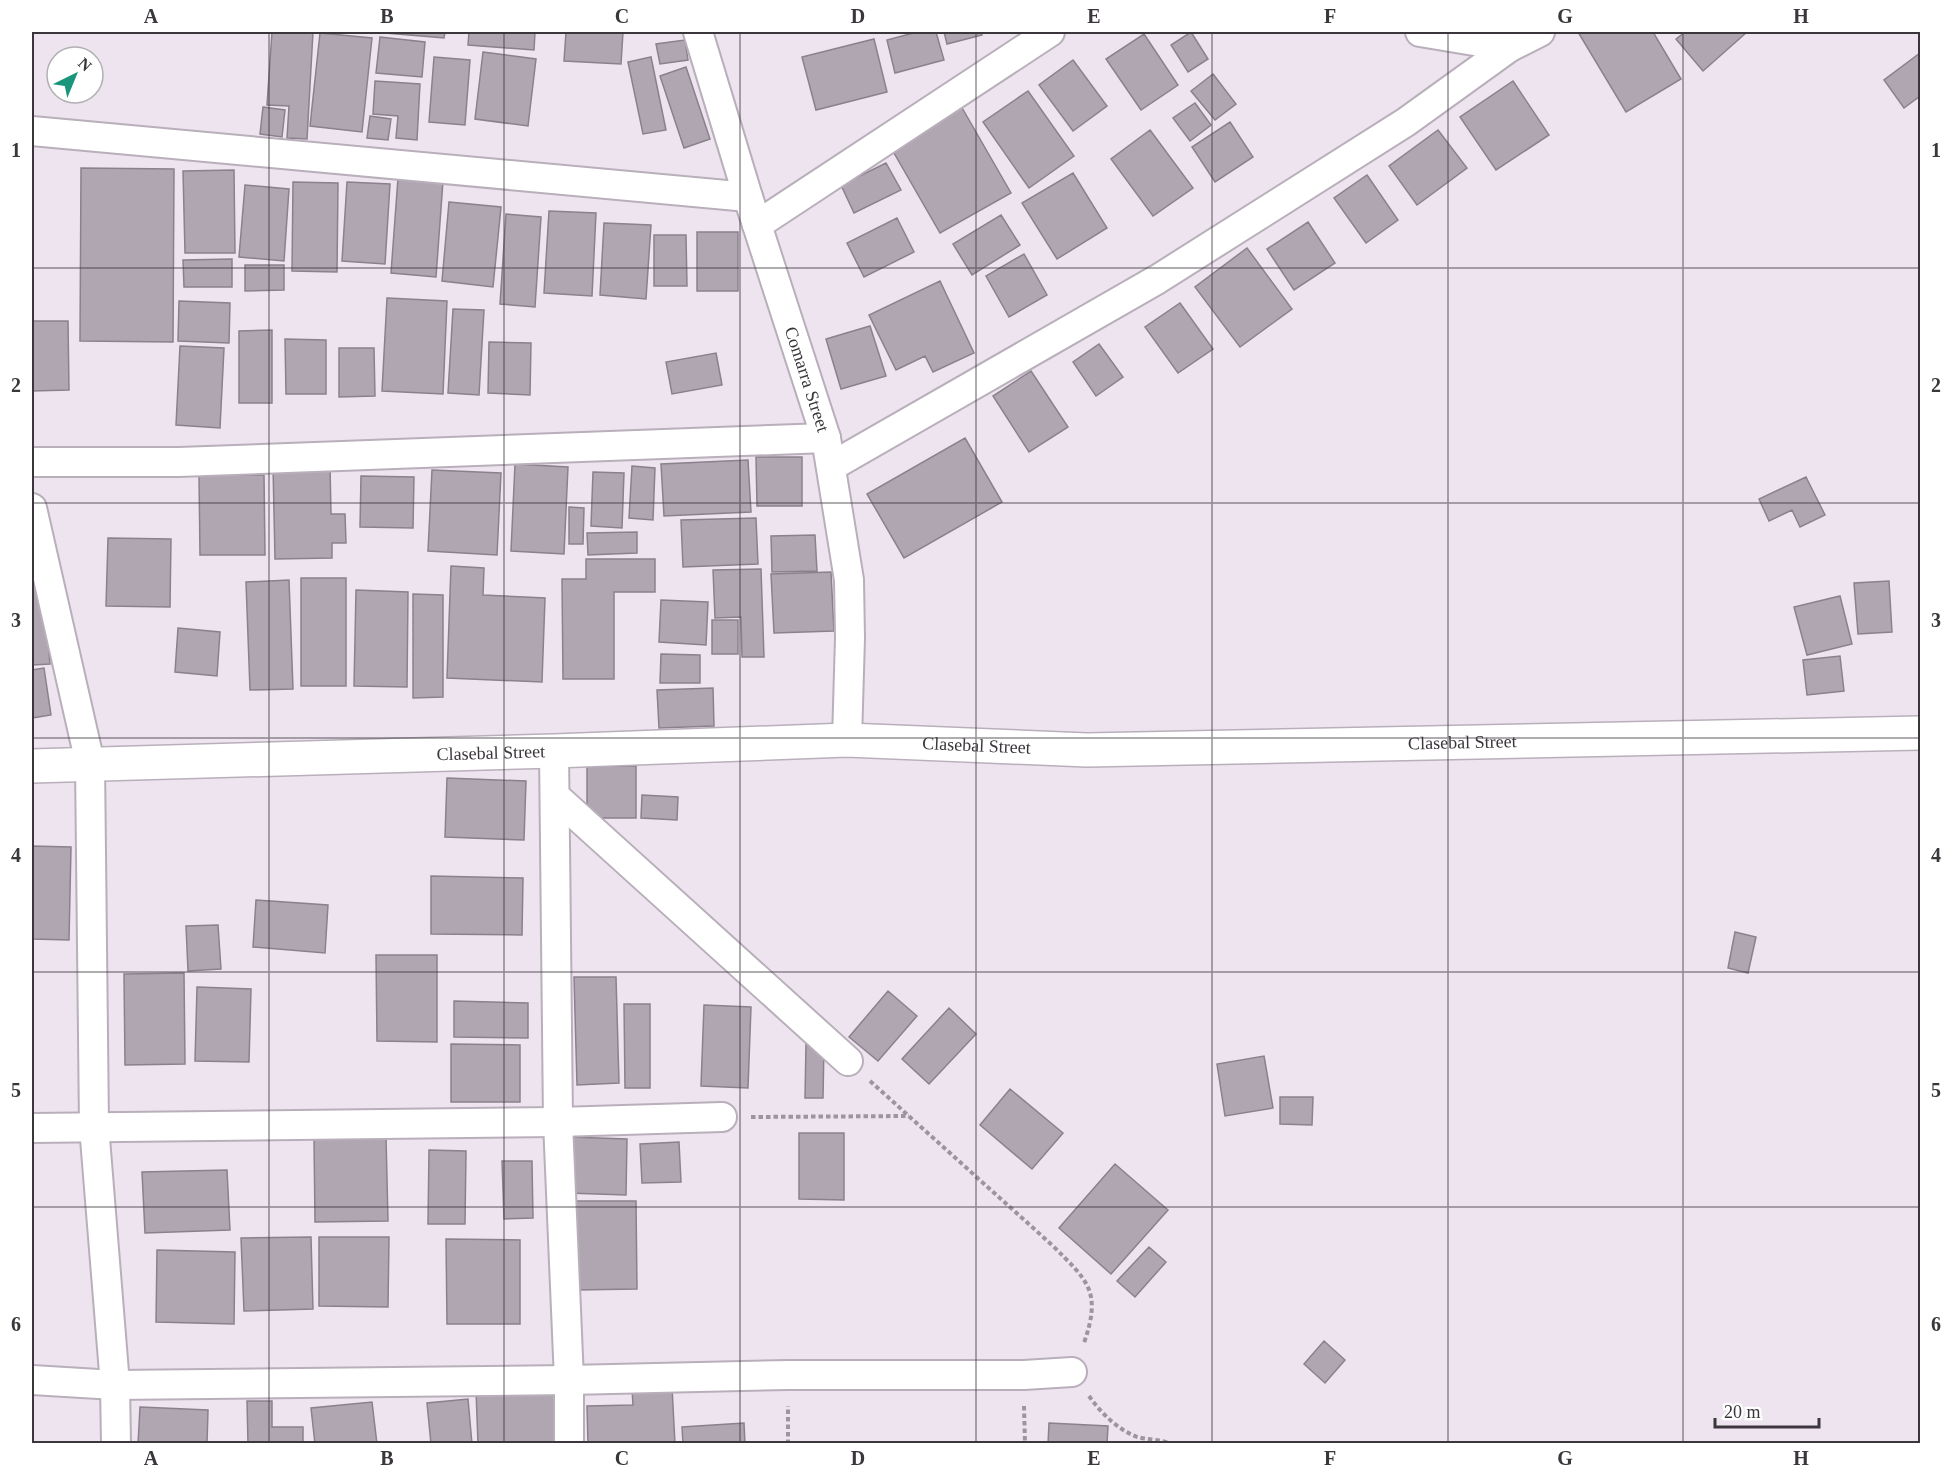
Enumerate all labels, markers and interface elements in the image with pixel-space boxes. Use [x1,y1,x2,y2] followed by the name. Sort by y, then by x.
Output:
[144,5,159,27] text: A
[380,5,394,27] text: B
[615,5,629,27] text: C
[851,5,865,27] text: D
[1087,5,1101,27] text: E
[1324,5,1336,27] text: F
[1557,5,1573,27] text: G
[1793,5,1809,27] text: H
[45,45,105,105] north arrow
[75,54,95,75] text: N
[11,139,21,161] text: 1
[1931,139,1941,161] text: 1
[781,324,833,434] street label: Comarra Street
[11,374,21,396] text: 2
[1931,374,1941,396] text: 2
[11,609,21,631] text: 3
[1931,609,1941,631] text: 3
[1408,731,1517,753] street label: Clasebal Street
[922,733,1031,758] street label: Clasebal Street
[436,741,545,764] street label: Clasebal Street
[11,844,21,866] text: 4
[1931,844,1941,866] text: 4
[11,1079,21,1101] text: 5
[1931,1079,1941,1101] text: 5
[11,1313,21,1335] text: 6
[1931,1313,1941,1335] text: 6
[1715,1391,1818,1429] scale bar
[1724,1402,1761,1422] text: 20 m
[144,1447,159,1469] text: A
[380,1447,394,1469] text: B
[615,1447,629,1469] text: C
[851,1447,865,1469] text: D
[1087,1447,1101,1469] text: E
[1324,1447,1336,1469] text: F
[1557,1447,1573,1469] text: G
[1793,1447,1809,1469] text: H

